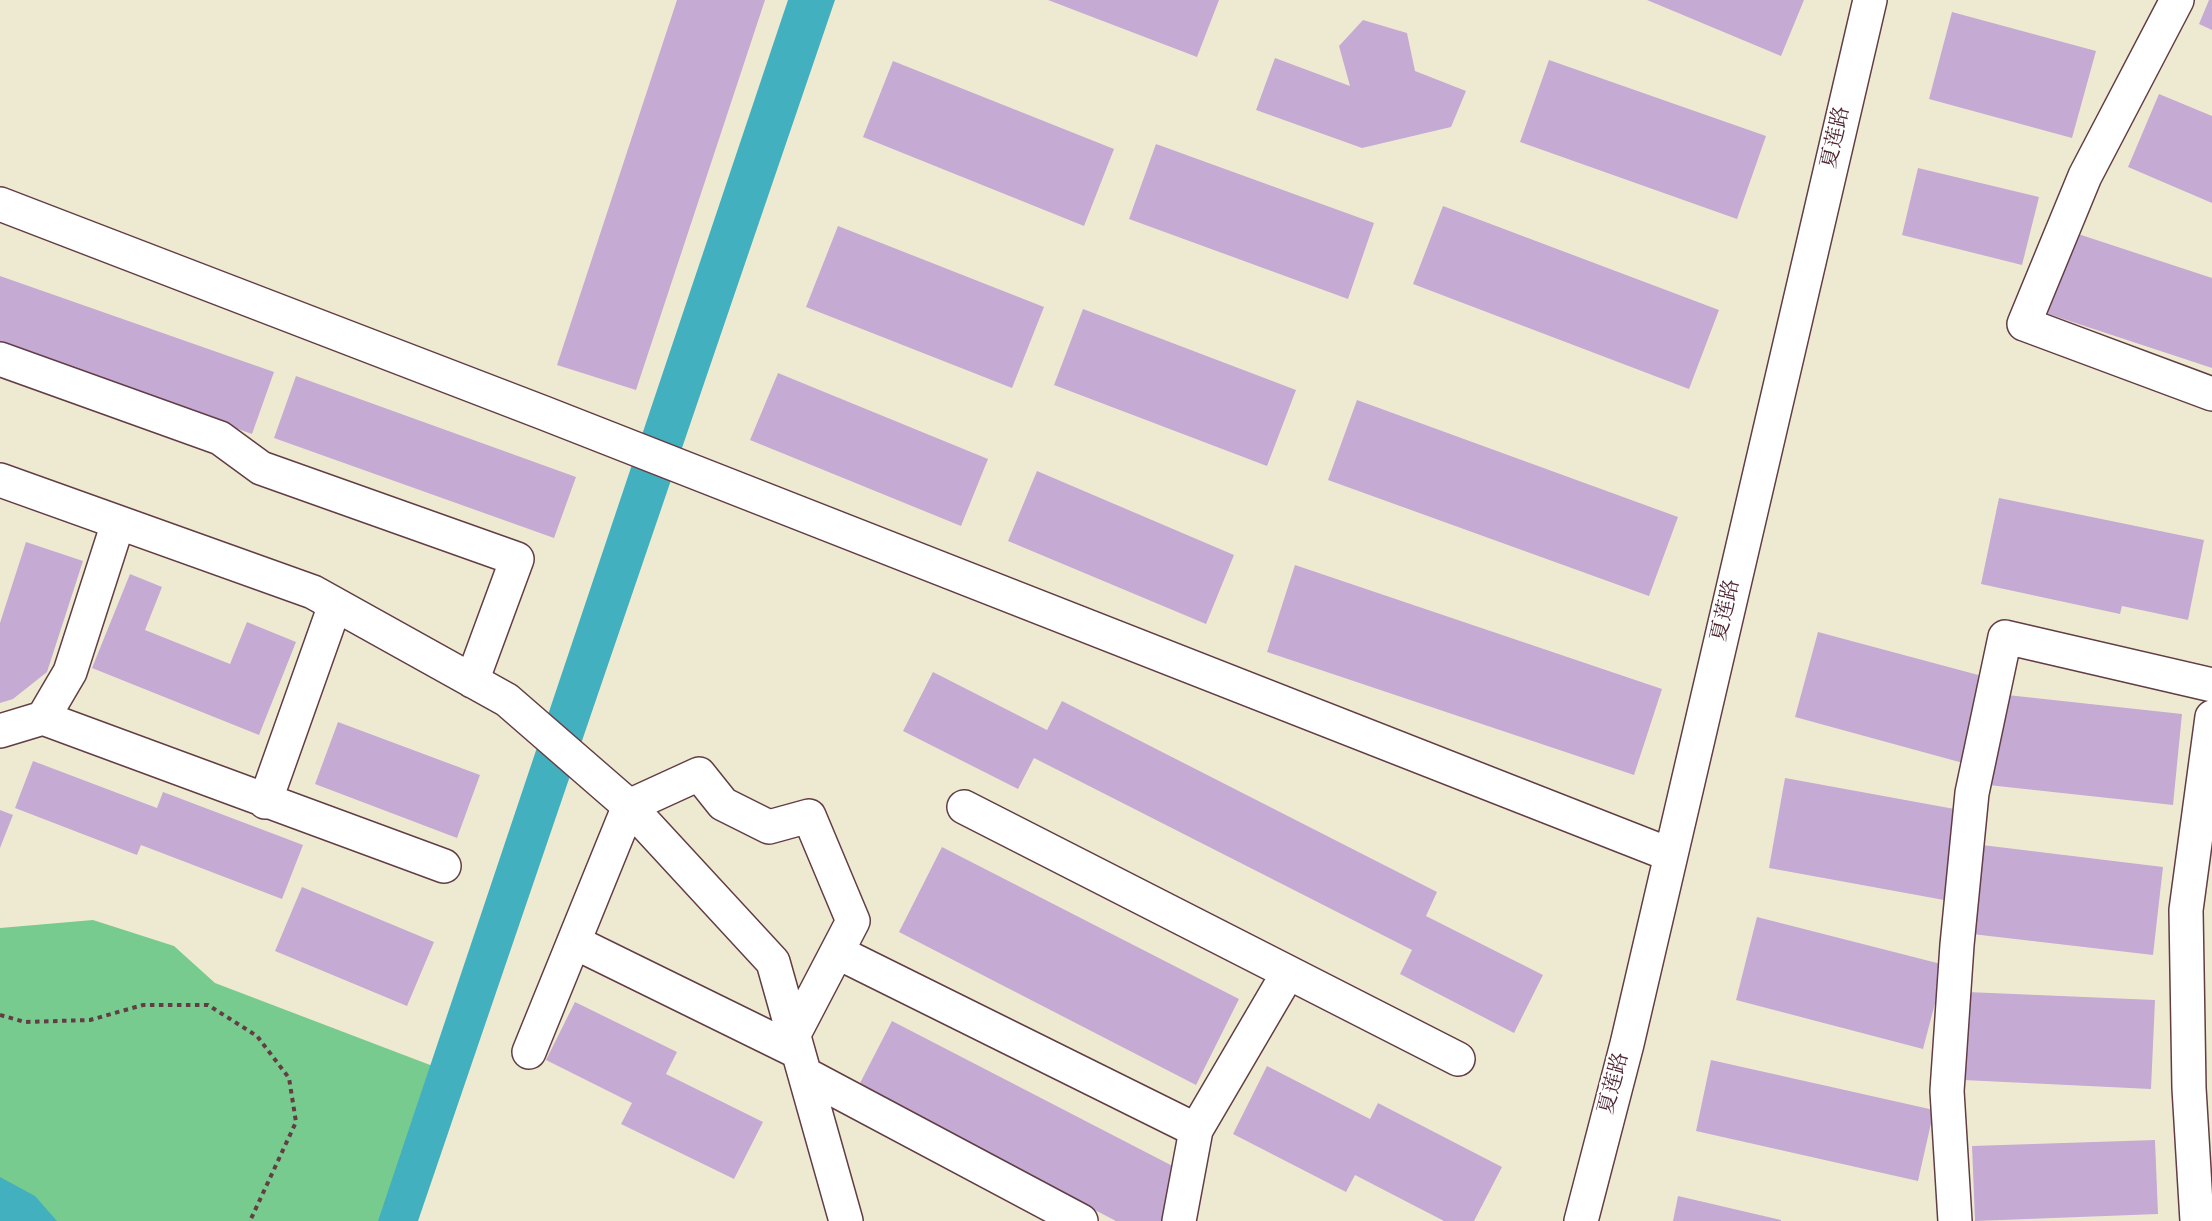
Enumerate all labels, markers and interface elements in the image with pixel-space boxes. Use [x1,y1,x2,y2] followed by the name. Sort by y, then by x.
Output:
[1819,104,1857,172] street label: 夏莲路
[1709,577,1747,645] street label: 夏莲路
[1596,1050,1636,1118] street label: 夏莲路

